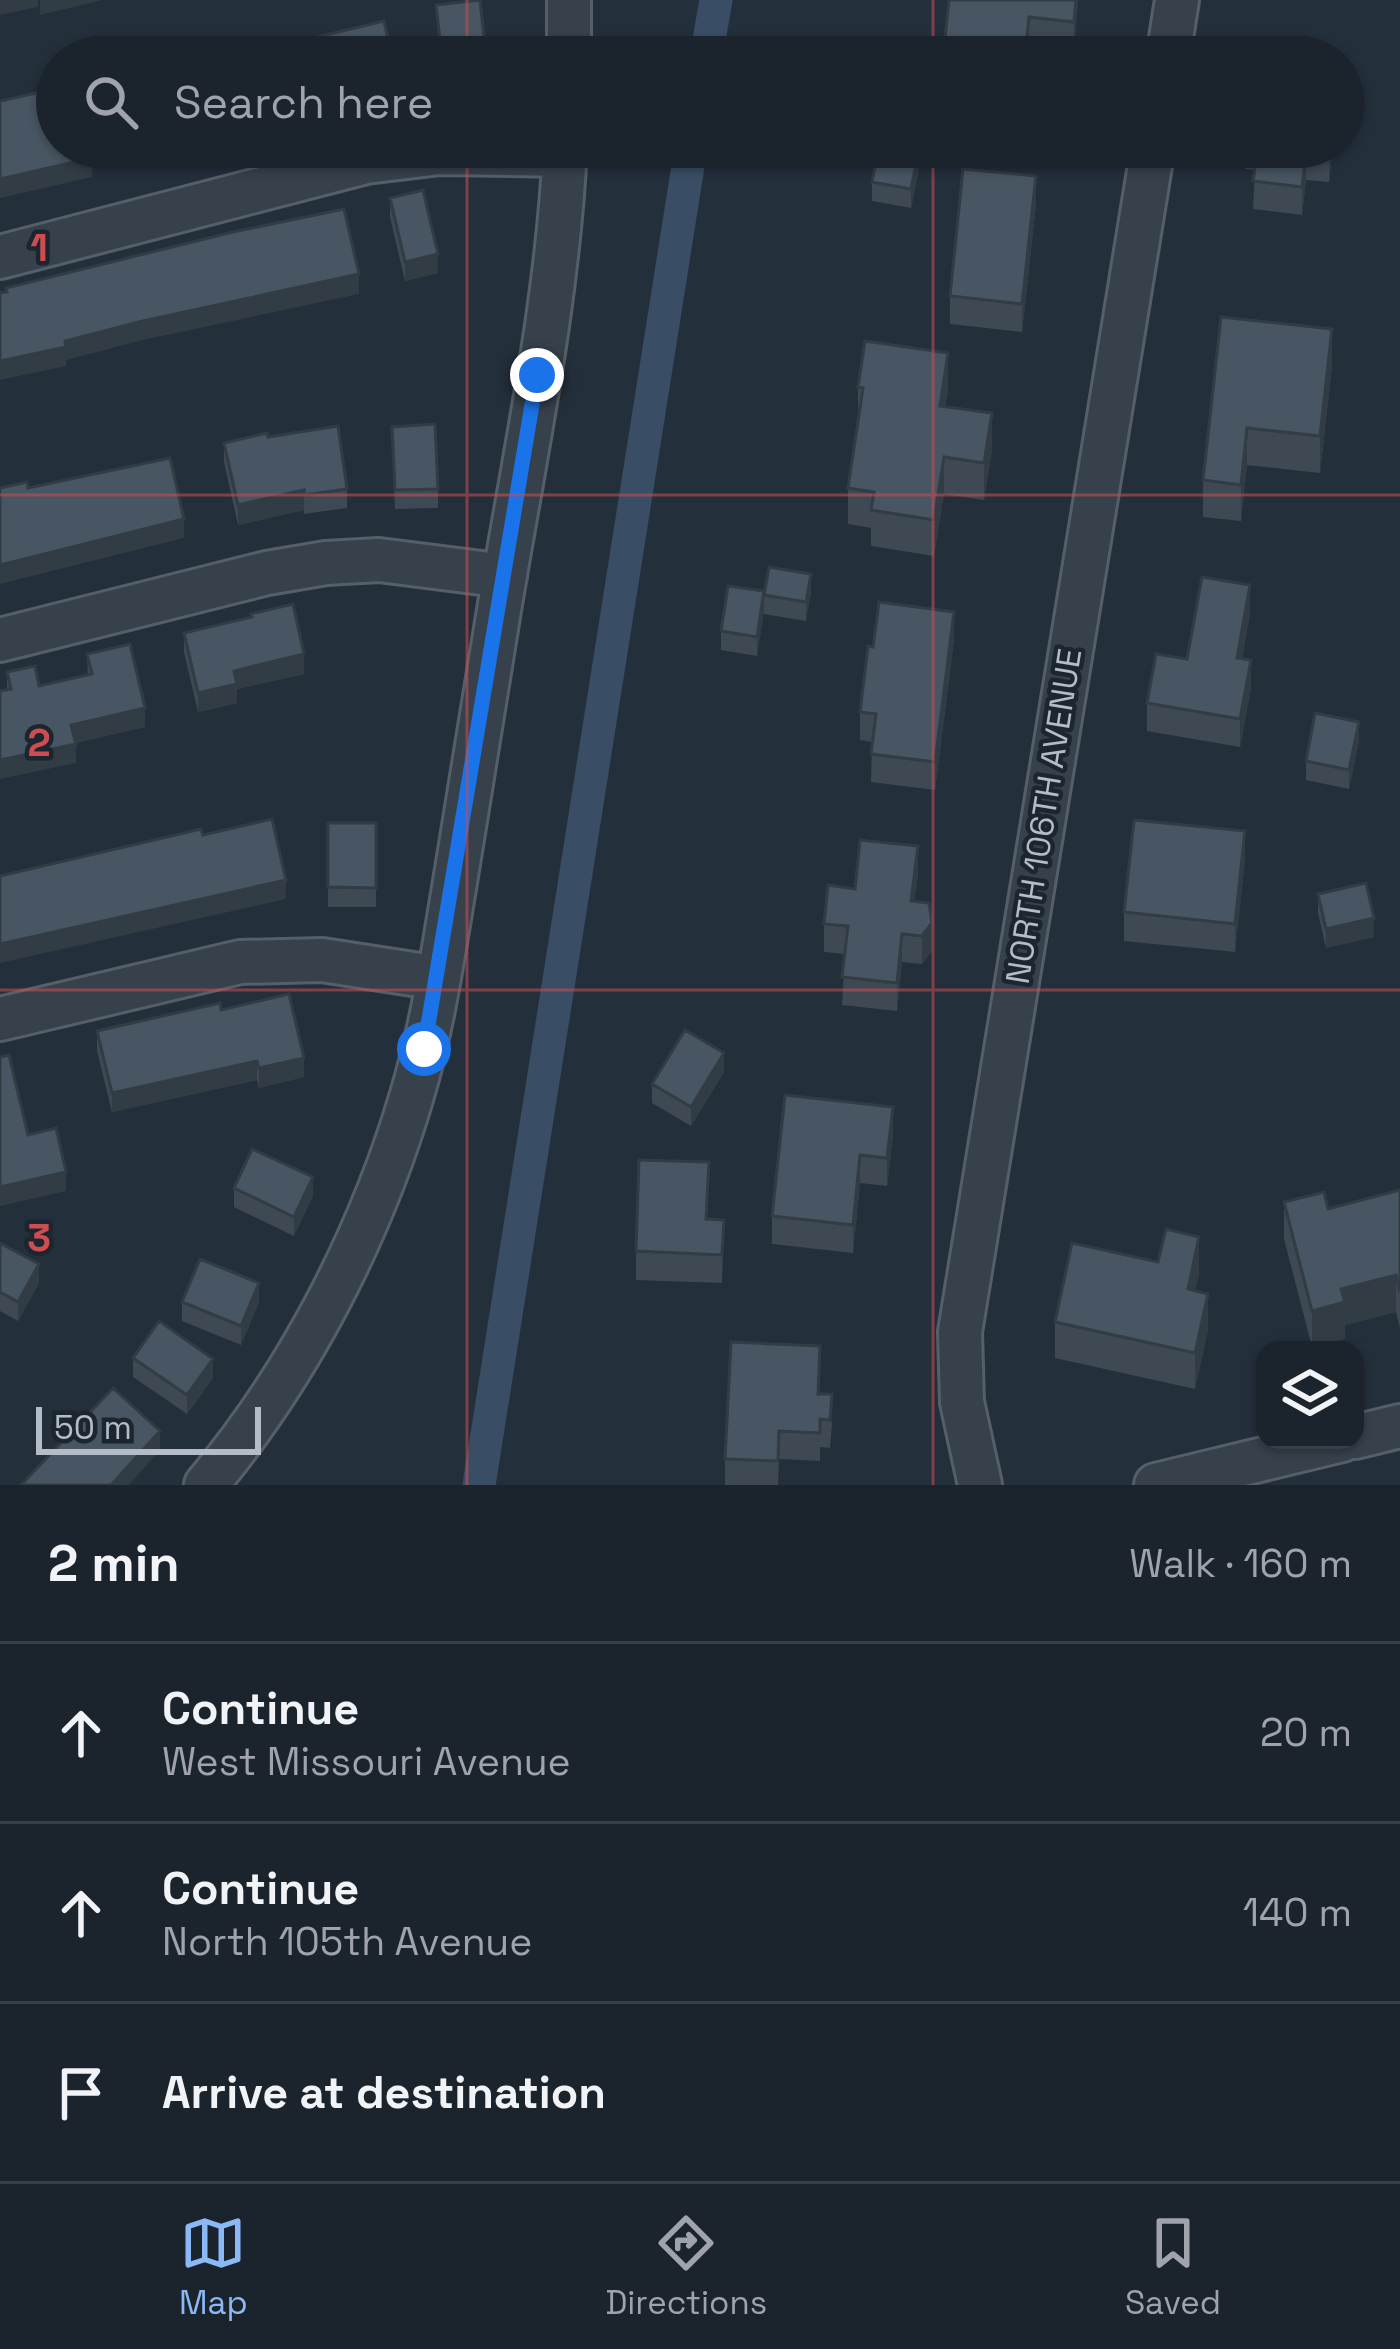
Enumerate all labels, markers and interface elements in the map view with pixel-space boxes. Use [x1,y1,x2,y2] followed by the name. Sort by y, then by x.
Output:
[36,36,1364,168] search box
[78,69,144,135] icon: search
[174,74,433,131] text: Search here
[30,223,48,272] text: 1
[510,348,564,402] route end
[997,646,1091,987] street label: NORTH 106TH AVENUE
[27,718,51,767] text: 2
[397,1022,451,1076] route start
[27,1213,51,1262] text: 3
[1256,1341,1364,1449] map controls
[1256,1341,1364,1449] button: layers
[36,1401,261,1454] scale bar
[54,1407,132,1449] text: 50 m
[48,1531,180,1596] text: 2 min
[1129,1539,1352,1588] text: Walk · 160 m
[162,1680,359,1737] text: Continue
[48,1700,114,1766] icon: ahead
[1260,1708,1352,1757] text: 20 m
[162,1737,571,1786] text: West Missouri Avenue
[162,1860,359,1917] text: Continue
[48,1880,114,1946] icon: ahead
[1243,1888,1352,1937] text: 140 m
[162,1917,532,1966] text: North 105th Avenue
[48,2060,114,2126] icon: arrive
[162,2064,606,2121] text: Arrive at destination
[179,2210,248,2324] tab: Map
[605,2210,767,2324] tab: Directions
[1125,2210,1221,2324] tab: Saved

